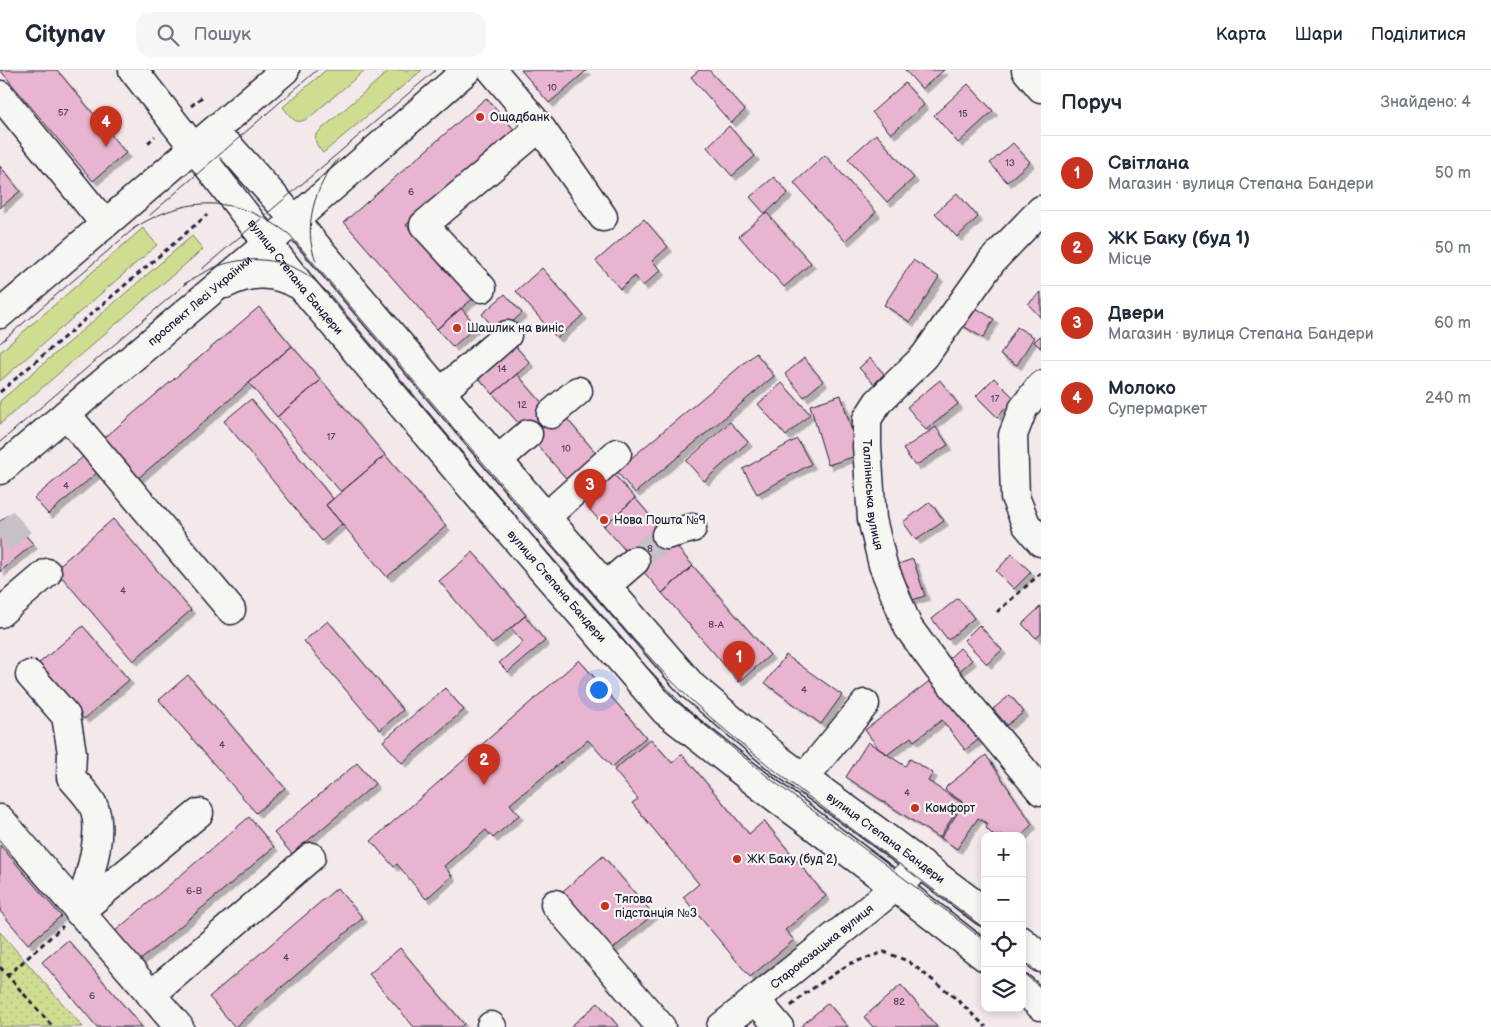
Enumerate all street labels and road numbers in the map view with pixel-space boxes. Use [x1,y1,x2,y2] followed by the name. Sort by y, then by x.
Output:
[244,217,346,338] street label: вулиця Степана Бандери
[145,253,256,350] street label: проспект Лесі Українки
[859,439,886,552] street label: Талліннська вулиця
[504,527,609,646] street label: вулиця Степана Бандери
[823,790,948,887] street label: вулиця Степана Бандери
[768,901,877,993] street label: Старокозацька вулиця

